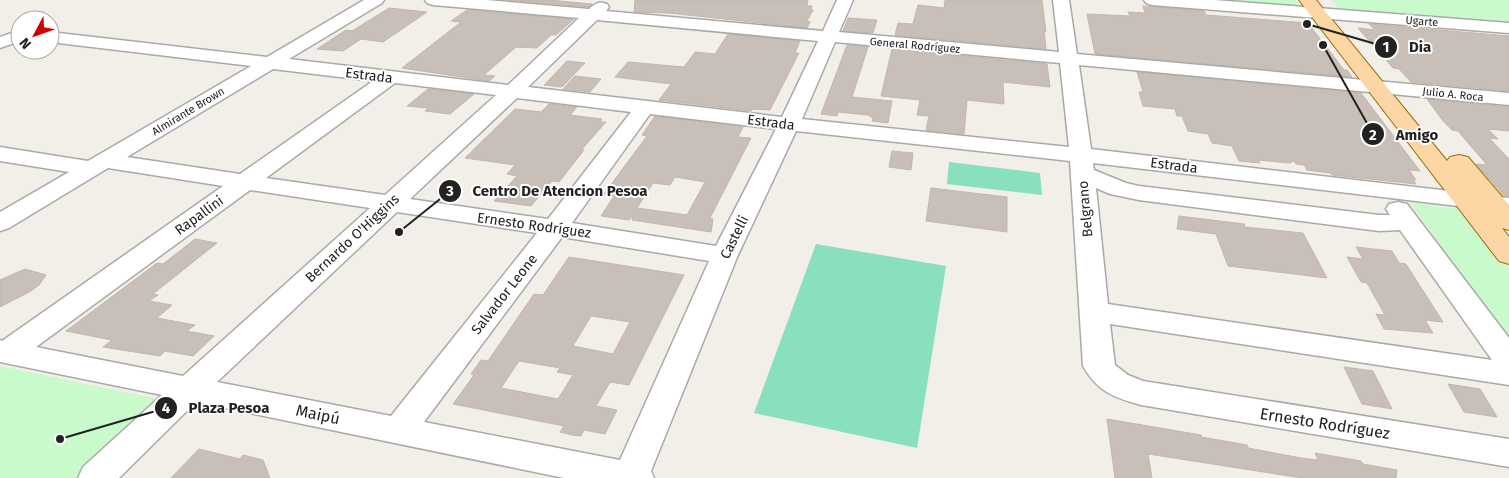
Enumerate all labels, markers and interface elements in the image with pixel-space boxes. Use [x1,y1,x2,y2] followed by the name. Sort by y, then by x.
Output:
[10,10,60,60] north arrow
[1405,14,1439,29] street label: Ugarte
[1374,32,1441,62] callout: Dia
[16,34,35,52] text: N
[869,35,961,56] street label: General Rodríguez
[1383,38,1389,56] text: 1
[1409,38,1431,56] text: Dia
[344,64,394,87] street label: Estrada
[150,85,227,138] street label: Almirante Brown
[1422,85,1484,104] street label: Julio A. Roca
[746,111,796,134] street label: Estrada
[1361,119,1448,149] callout: Amigo
[1369,126,1377,144] text: 2
[1395,126,1438,144] text: Amigo
[1149,154,1199,177] street label: Estrada
[437,176,657,206] callout: Centro De Atencion Pesoa
[1075,180,1096,238] street label: Belgrano
[445,182,454,200] text: 3
[472,182,648,200] text: Centro De Atencion Pesoa
[302,190,403,286] street label: Bernardo O'Higgins
[172,192,227,239] street label: Rapallini
[476,209,592,242] street label: Ernesto Rodríguez
[717,213,752,262] street label: Castelli
[468,251,541,338] street label: Salvador Leone
[153,393,279,423] callout: Plaza Pesoa
[162,399,171,417] text: 4
[189,399,269,417] text: Plaza Pesoa
[294,401,342,428] street label: Maipú
[1259,404,1391,443] street label: Ernesto Rodríguez

